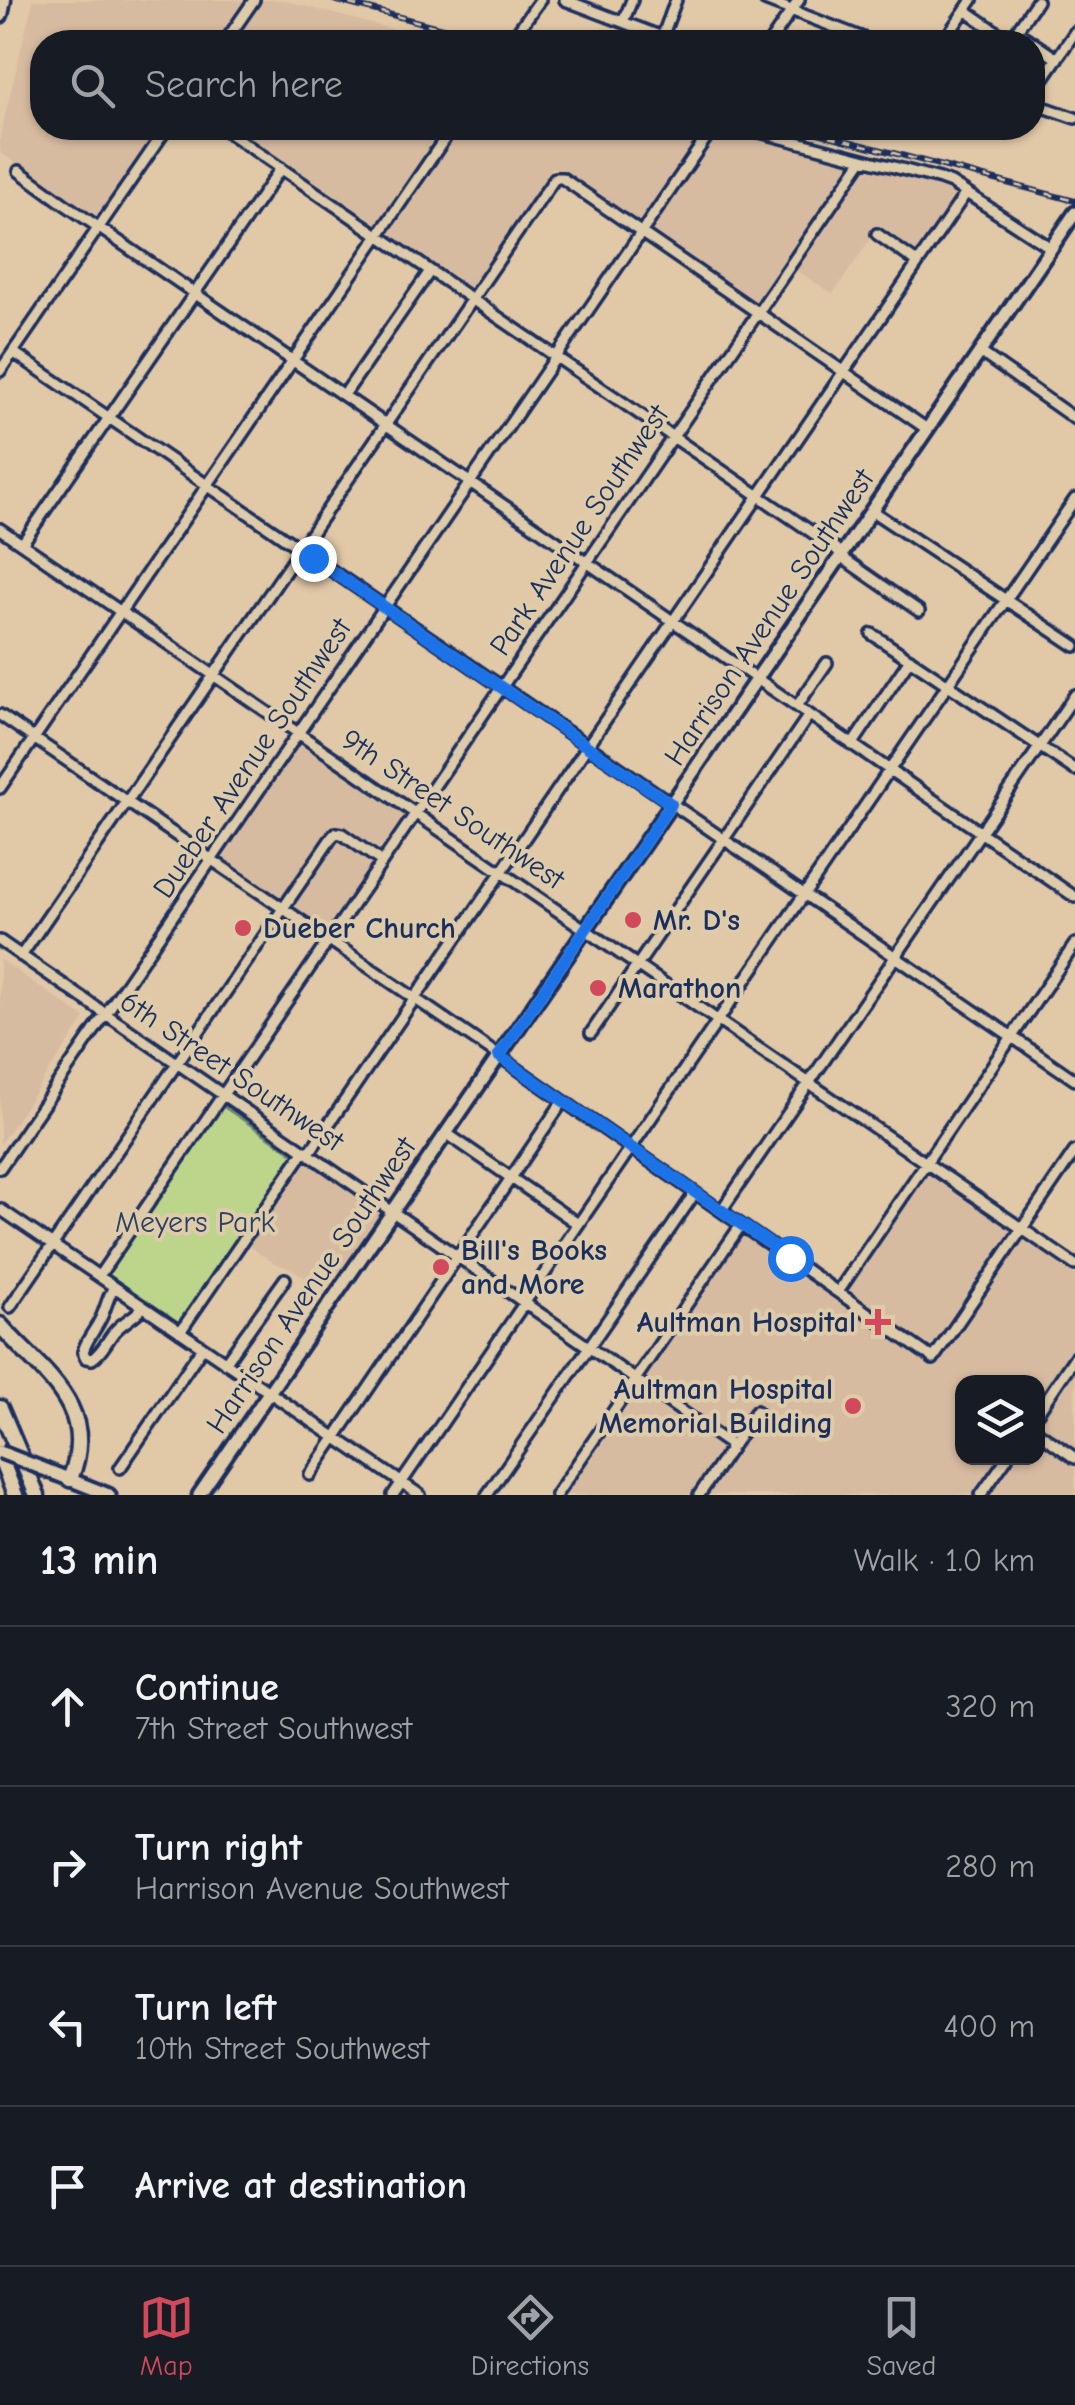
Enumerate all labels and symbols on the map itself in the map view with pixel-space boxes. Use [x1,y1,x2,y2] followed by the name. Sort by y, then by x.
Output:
[482,397,677,662] street label: Park Avenue Southwest
[657,461,883,772] street label: Harrison Avenue Southwest
[291,536,337,582] route end
[146,611,360,905] street label: Dueber Avenue Southwest
[334,722,572,898] street label: 9th Street Southwest
[653,903,740,938] place label: Mr. D's
[622,909,644,931] marker: Mr. D's
[263,911,456,946] place label: Dueber Church
[232,917,254,939] marker: Dueber Church
[618,971,741,1006] place label: Marathon
[587,977,609,999] marker: Marathon
[113,984,351,1160] street label: 6th Street Southwest
[199,1129,425,1440] street label: Harrison Avenue Southwest
[115,1205,275,1240] park label: Meyers Park
[461,1233,607,1302] place label: Bill's Books and More
[768,1236,814,1282] route start
[430,1256,452,1278] marker: Bill's Books and More
[637,1305,856,1340] place label: Aultman Hospital
[865,1309,891,1335] marker: Aultman Hospital
[598,1372,833,1441] place label: Aultman Hospital Memorial Building
[842,1395,864,1417] marker: Aultman Hospital Memorial Building

